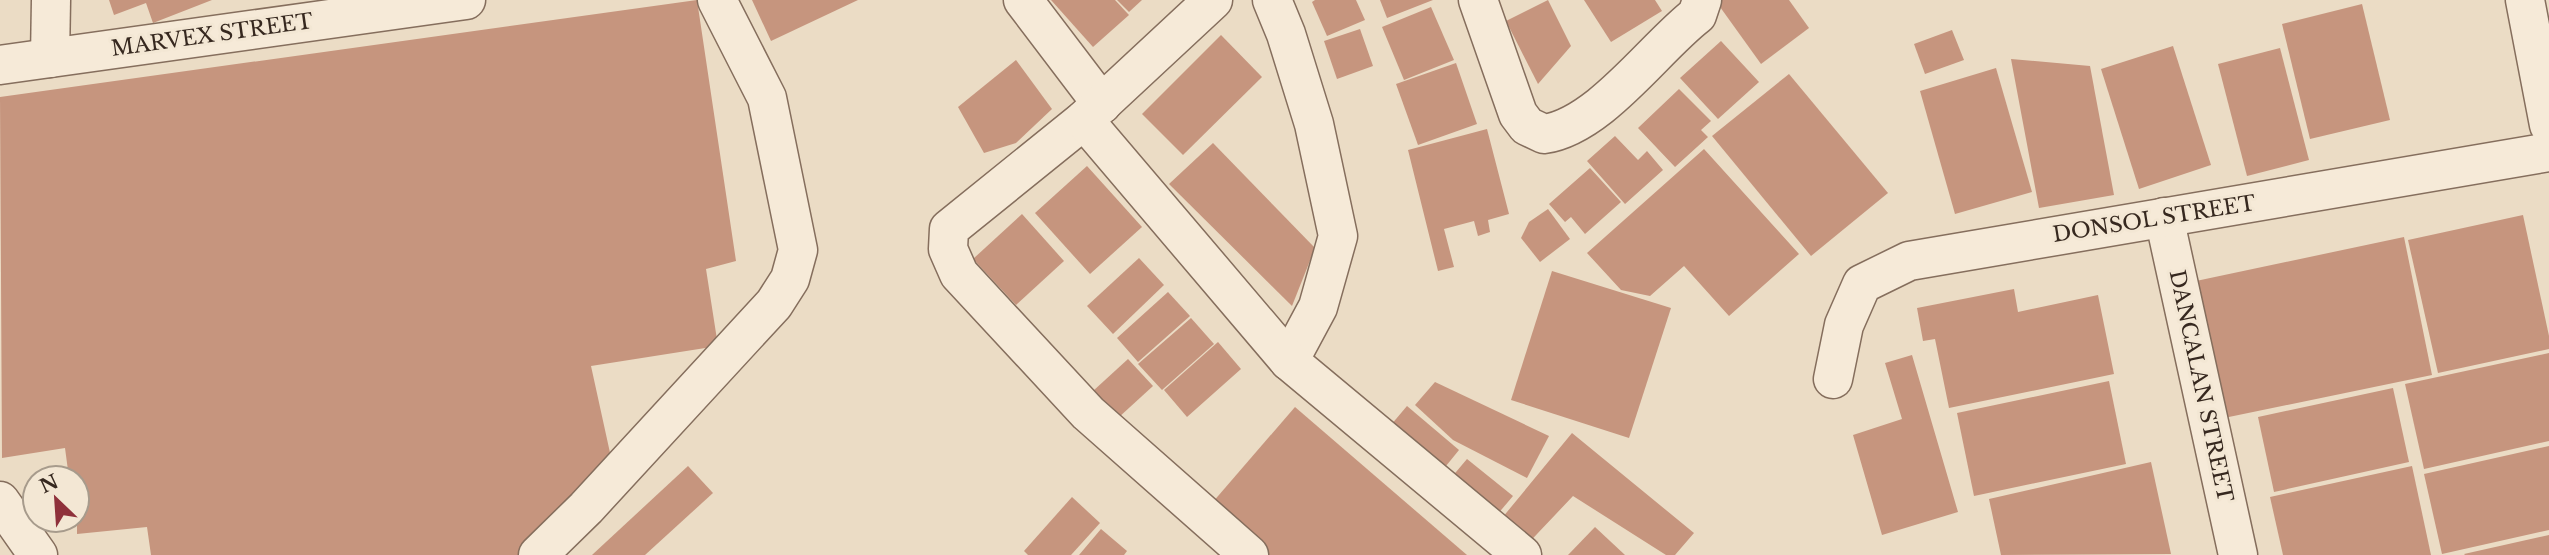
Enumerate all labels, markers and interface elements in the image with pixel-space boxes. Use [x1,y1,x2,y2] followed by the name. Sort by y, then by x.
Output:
[110,8,315,62] street label: MARVEX STREET
[2051,190,2257,248] street label: DONSOL STREET
[2164,268,2238,505] street label: DANCALAN STREET
[21,464,91,534] north arrow
[36,470,62,498] text: N

